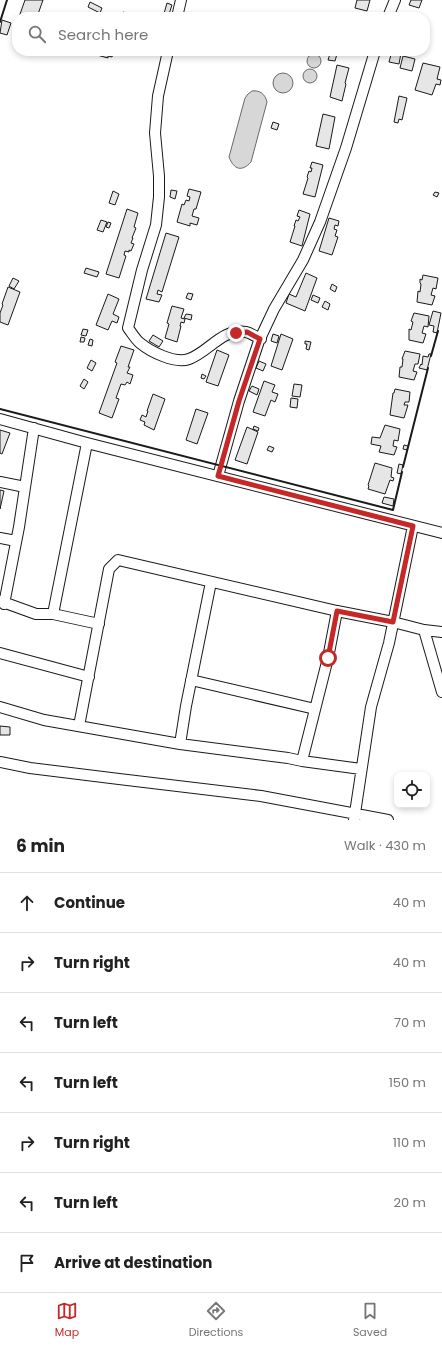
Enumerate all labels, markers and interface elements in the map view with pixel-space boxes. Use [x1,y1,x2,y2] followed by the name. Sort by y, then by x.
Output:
[12,12,430,56] search box
[26,23,48,45] icon: search
[58,24,148,45] text: Search here
[227,324,245,342] route end
[319,649,337,667] route start
[394,772,430,808] map controls
[394,772,430,808] button: locate
[16,834,65,858] text: 6 min
[344,836,426,855] text: Walk · 430 m
[16,892,38,914] icon: ahead
[54,892,125,913] text: Continue
[393,893,426,912] text: 40 m
[16,952,38,974] icon: right
[54,952,130,973] text: Turn right
[393,953,426,972] text: 40 m
[16,1012,38,1034] icon: left
[54,1012,118,1033] text: Turn left
[394,1013,426,1032] text: 70 m
[16,1072,38,1094] icon: left
[54,1072,118,1093] text: Turn left
[389,1073,426,1092] text: 150 m
[16,1132,38,1154] icon: right
[54,1132,130,1153] text: Turn right
[393,1133,426,1152] text: 110 m
[16,1192,38,1214] icon: left
[54,1192,118,1213] text: Turn left
[393,1193,426,1212] text: 20 m
[16,1252,38,1274] icon: arrive
[54,1252,212,1273] text: Arrive at destination
[55,1300,79,1341] tab: Map
[189,1300,243,1341] tab: Directions
[353,1300,387,1341] tab: Saved

